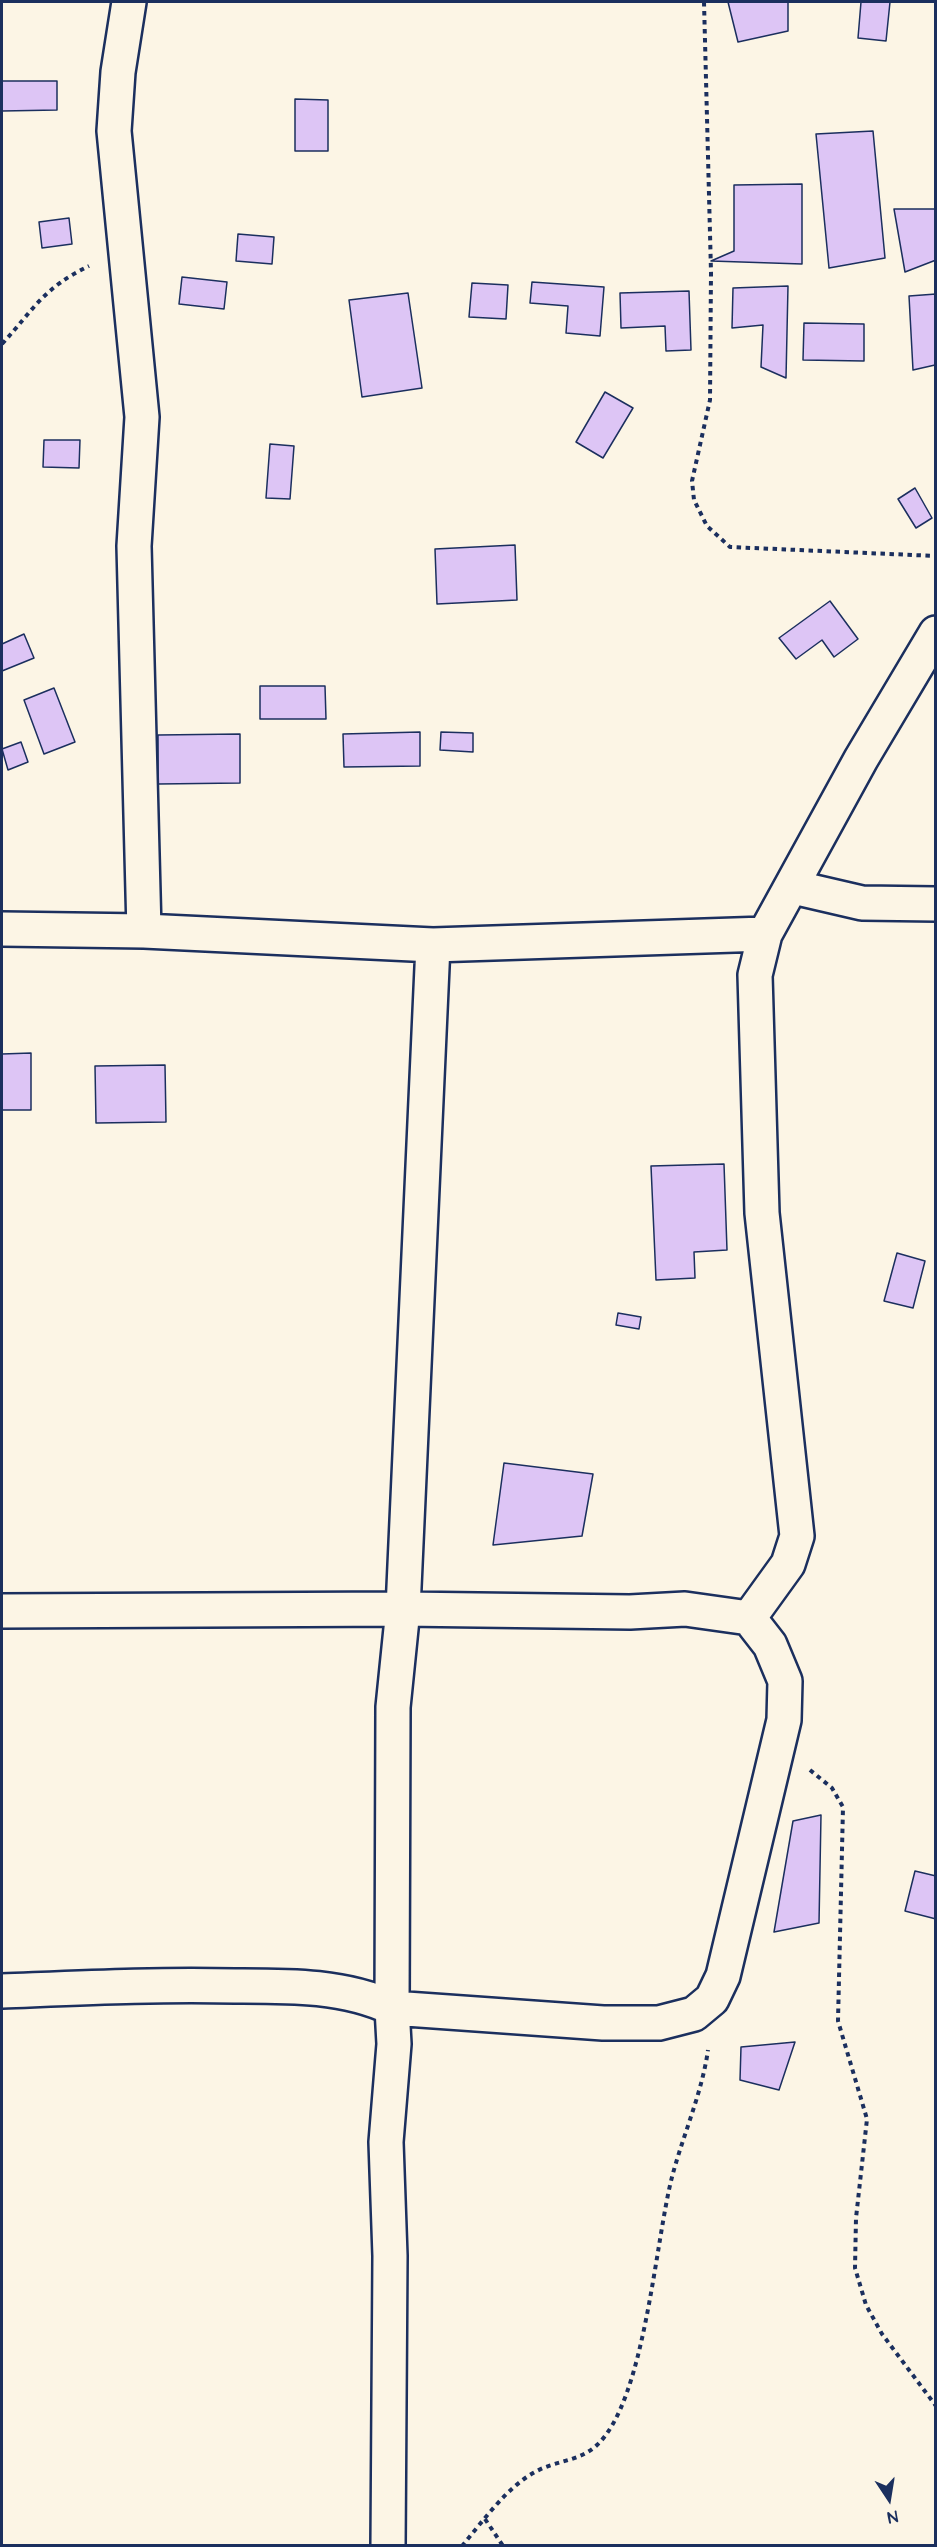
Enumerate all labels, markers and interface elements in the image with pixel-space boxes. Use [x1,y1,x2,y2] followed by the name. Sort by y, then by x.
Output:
[859,2469,919,2529] north arrow
[886,2505,900,2528] text: N

